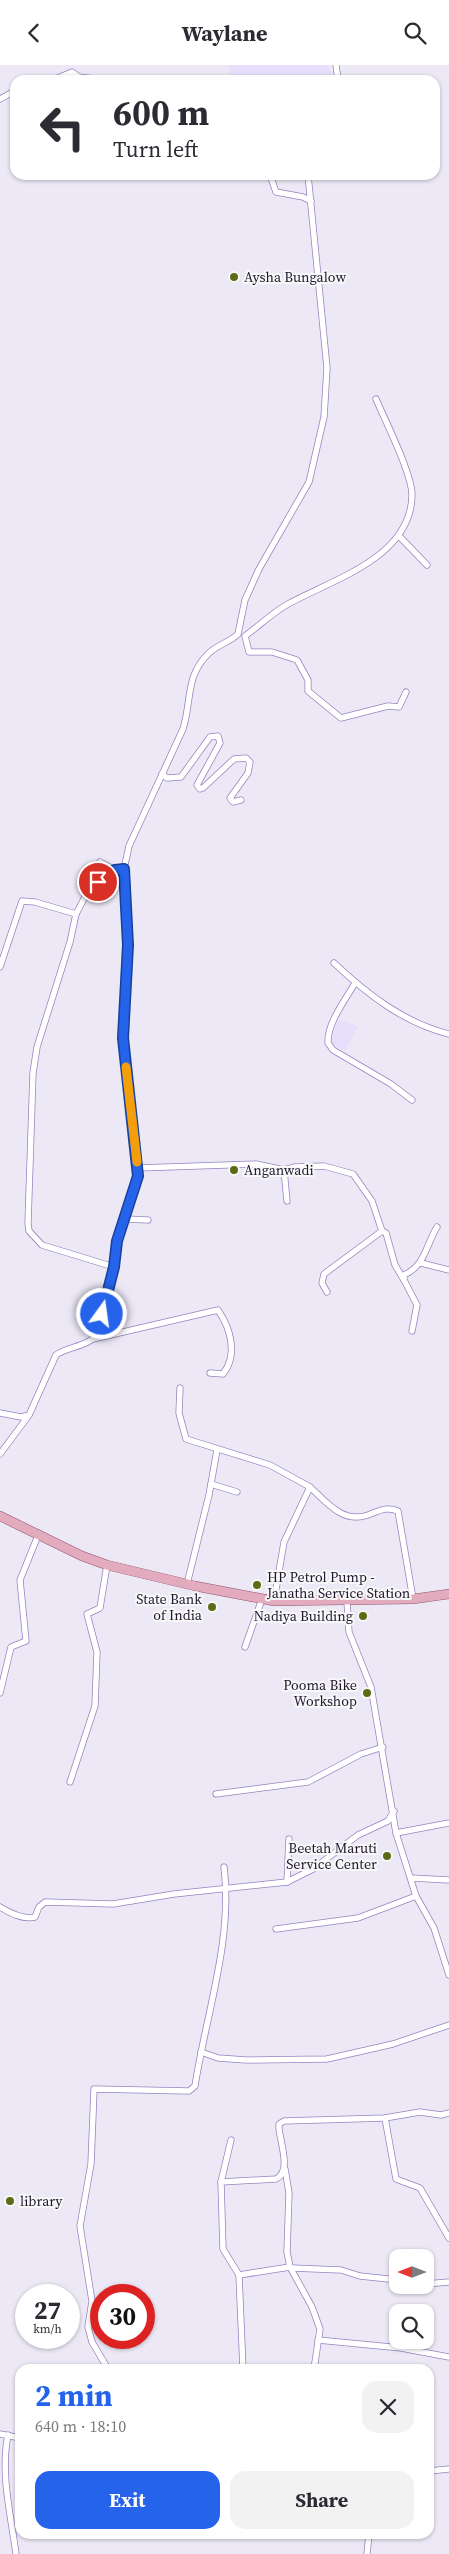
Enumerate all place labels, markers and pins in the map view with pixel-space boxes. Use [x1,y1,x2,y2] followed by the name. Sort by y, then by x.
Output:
[244,267,346,287] place label: Aysha Bungalow
[228,271,240,283] marker: Aysha Bungalow
[77,861,119,903] pin
[244,1160,314,1180] place label: Anganwadi
[228,1164,240,1176] marker: Anganwadi
[266,1567,411,1603] place label: HP Petrol Pump - Janatha Service Station
[251,1579,263,1591] marker: HP Petrol Pump - Janatha Service Station
[136,1589,203,1625] place label: State Bank of India
[206,1601,218,1613] marker: State Bank of India
[254,1606,353,1626] place label: Nadiya Building
[357,1610,369,1622] marker: Nadiya Building
[283,1675,357,1711] place label: Pooma Bike Workshop
[361,1687,373,1699] marker: Pooma Bike Workshop
[286,1838,377,1874] place label: Beetah Maruti Service Center
[381,1850,393,1862] marker: Beetah Maruti Service Center
[20,2191,63,2211] place label: library
[4,2195,16,2207] marker: library

